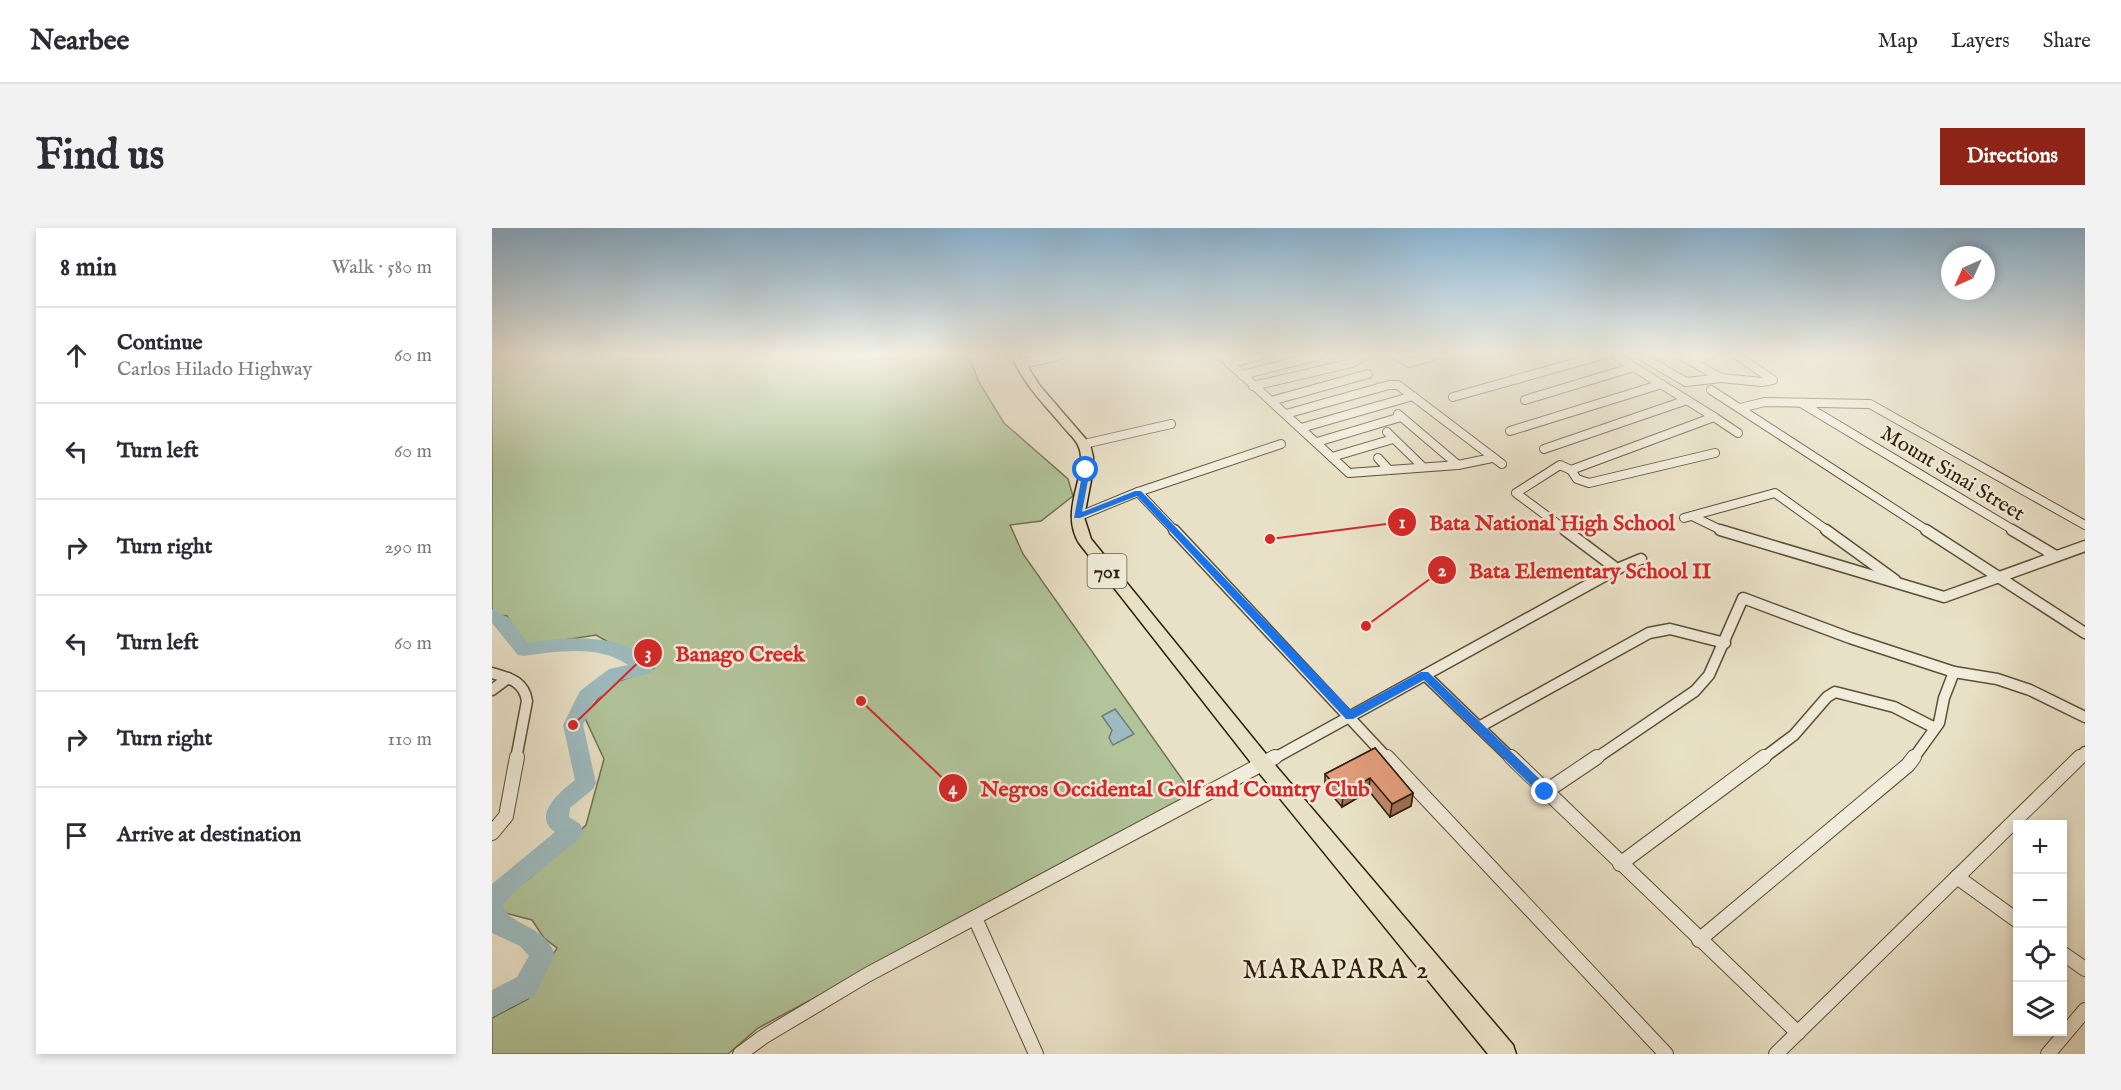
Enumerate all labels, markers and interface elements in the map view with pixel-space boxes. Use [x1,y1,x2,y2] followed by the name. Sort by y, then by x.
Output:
[30,24,129,59] text: Nearbee
[1878,28,1918,55] text: Map
[1951,28,2010,55] text: Layers
[2043,28,2091,55] text: Share
[1940,128,2085,185] button: Directions
[36,130,164,183] text: Find us
[1941,246,1995,300] north arrow
[60,251,117,284] text: 8 min
[331,255,432,280] text: Walk · 580 m
[117,329,203,357] text: Continue
[60,339,93,372] icon: ahead
[394,343,432,368] text: 60 m
[117,357,312,382] text: Carlos Hilado Highway
[1875,421,2029,528] street label: Mount Sinai Street
[60,435,93,468] icon: left
[117,437,199,465] text: Turn left
[394,439,432,464] text: 60 m
[1072,456,1098,482] route start
[1387,502,1687,542] callout: Bata National High School
[1429,510,1676,538] text: Bata National High School
[1399,512,1406,535] text: 1
[60,531,93,564] icon: right
[117,533,212,561] text: Turn right
[384,535,432,560] text: 290 m
[1427,550,1723,590] callout: Bata Elementary School II
[1088,554,1126,588] road number: 701
[1469,558,1712,586] text: Bata Elementary School II
[1438,560,1447,583] text: 2
[60,627,93,660] icon: left
[117,629,199,657] text: Turn left
[394,631,432,656] text: 60 m
[633,633,817,673] callout: Banago Creek
[675,641,806,669] text: Banago Creek
[645,643,651,666] text: 3
[60,723,93,756] icon: right
[117,725,212,753] text: Turn right
[388,727,432,752] text: 110 m
[938,768,1382,808] callout: Negros Occidental Golf and Country Club
[979,776,1370,804] text: Negros Occidental Golf and Country Club
[949,778,959,801] text: 4
[1531,778,1557,804] route end
[60,819,93,852] icon: arrive
[2013,820,2067,1036] map controls
[2013,820,2067,874] button: +
[117,821,301,849] text: Arrive at destination
[2013,874,2067,928] button: −
[2013,928,2067,982] button: locate
[1242,954,1430,988] district label: MARAPARA 2
[2013,982,2067,1036] button: layers

